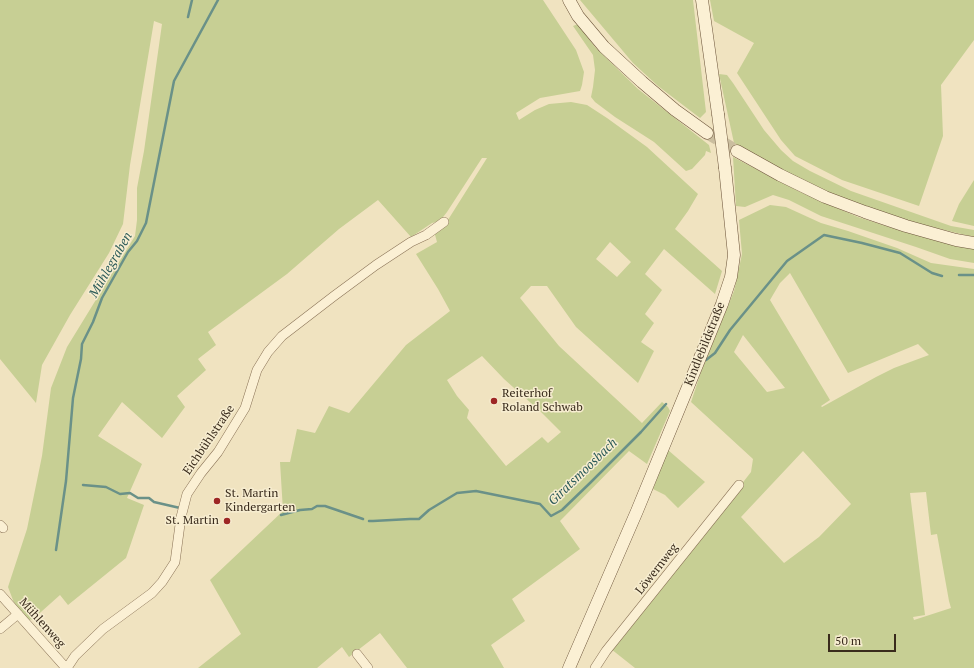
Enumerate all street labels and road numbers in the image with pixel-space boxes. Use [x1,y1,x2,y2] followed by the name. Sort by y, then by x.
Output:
[682,300,728,388] street label: Kindlebildstraße
[180,402,238,478] street label: Eichbühlstraße
[633,541,681,597] street label: Löwernweg
[16,595,68,651] street label: Mühlenweg

